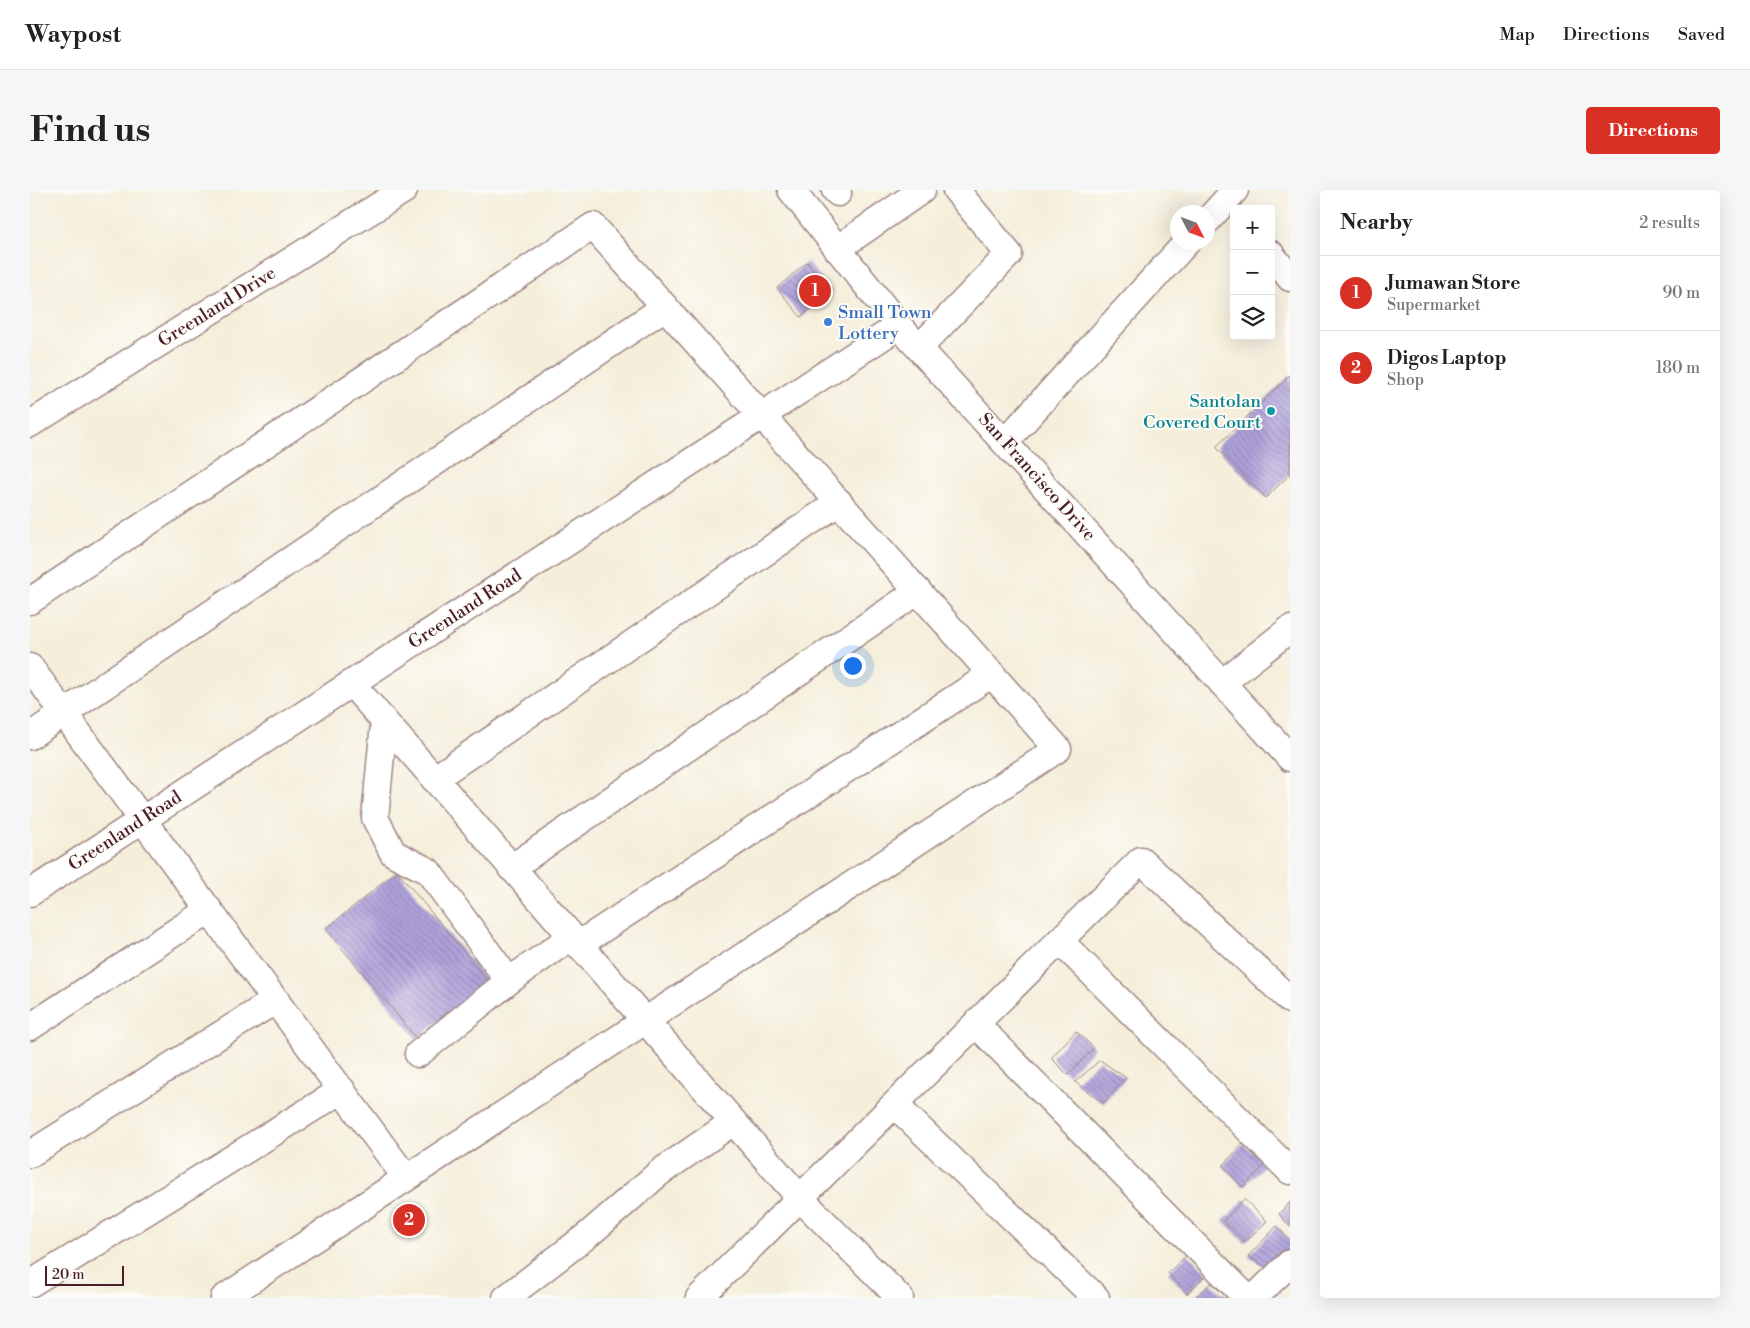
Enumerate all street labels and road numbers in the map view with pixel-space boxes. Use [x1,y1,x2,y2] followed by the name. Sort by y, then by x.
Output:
[154,262,280,352] street label: Greenland Drive
[973,408,1101,546] street label: San Francisco Drive
[404,563,527,654] street label: Greenland Road
[64,785,187,876] street label: Greenland Road

